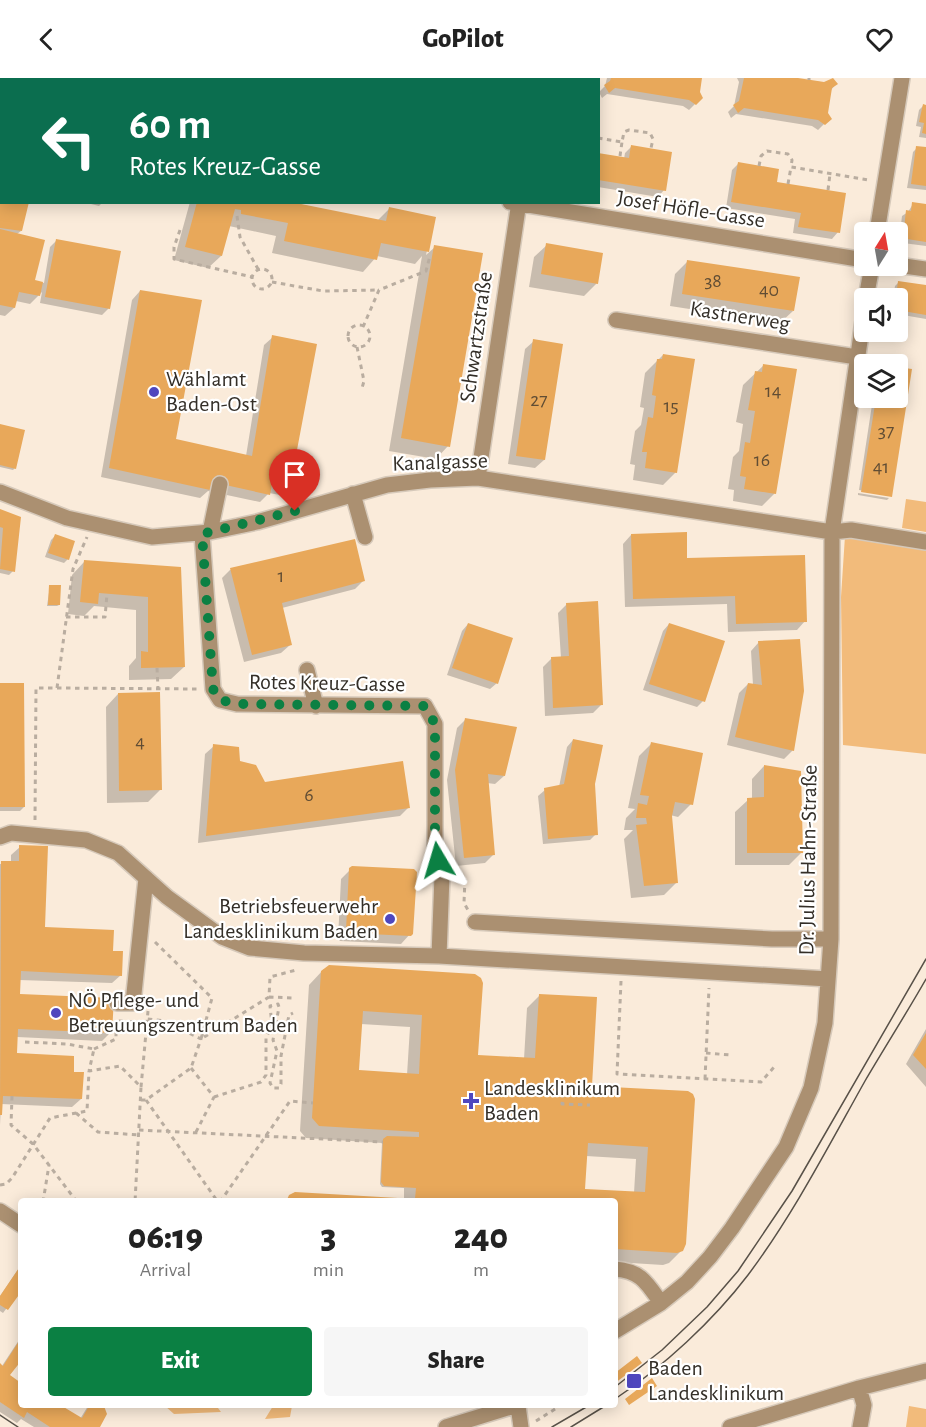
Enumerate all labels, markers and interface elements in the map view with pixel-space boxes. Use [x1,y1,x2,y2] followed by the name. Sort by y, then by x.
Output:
[30,23,63,56] icon: back
[863,23,896,56] icon: heart
[422,25,504,52] text: GoPilot
[30,102,108,180] icon: left
[129,104,211,146] text: 60 m
[129,153,321,180] text: Rotes Kreuz-Gasse
[615,186,767,232] street label: Josef Höfle-Gasse
[854,222,908,276] north arrow
[854,222,908,408] map controls
[456,270,496,404] street label: Schwartzstraße
[704,271,722,291] house number: 38
[759,280,779,300] house number: 40
[854,288,908,342] button: sound
[688,297,792,335] street label: Kastnerweg
[854,354,908,408] button: layers
[166,368,257,415] place label: Wählamt Baden-Ost
[765,381,781,401] house number: 14
[147,385,161,399] marker: Wählamt Baden-Ost
[530,390,548,410] house number: 27
[663,396,679,416] house number: 15
[878,421,894,441] house number: 37
[269,449,320,511] pin
[392,449,488,475] street label: Kanalgasse
[754,450,770,470] house number: 16
[873,457,889,477] house number: 41
[278,458,311,491] icon: arrive
[278,566,284,586] house number: 1
[249,671,405,695] street label: Rotes Kreuz-Gasse
[135,732,145,752] house number: 4
[795,765,821,955] street label: Dr. Julius Hahn-Straße
[304,785,314,805] house number: 6
[406,828,470,892] position arrow
[183,895,378,942] place label: Betriebsfeuerwehr Landesklinikum Baden
[383,912,397,926] marker: Betriebsfeuerwehr Landesklinikum Baden
[68,989,298,1036] place label: NÖ Pflege- und Betreuungszentrum Baden
[49,1006,63,1020] marker: NÖ Pflege- und Betreuungszentrum Baden
[484,1077,620,1124] place label: Landesklinikum Baden
[462,1092,480,1110] marker: Landesklinikum Baden
[128,1219,203,1255] text: 06:19
[321,1219,336,1255] text: 3
[454,1219,508,1255] text: 240
[140,1260,191,1280] text: Arrival
[313,1260,344,1280] text: min
[473,1260,489,1280] text: m
[48,1327,312,1396] button: Exit
[324,1327,588,1396] button: Share
[648,1357,784,1404] place label: Baden Landesklinikum
[625,1372,643,1390] marker: Baden Landesklinikum

